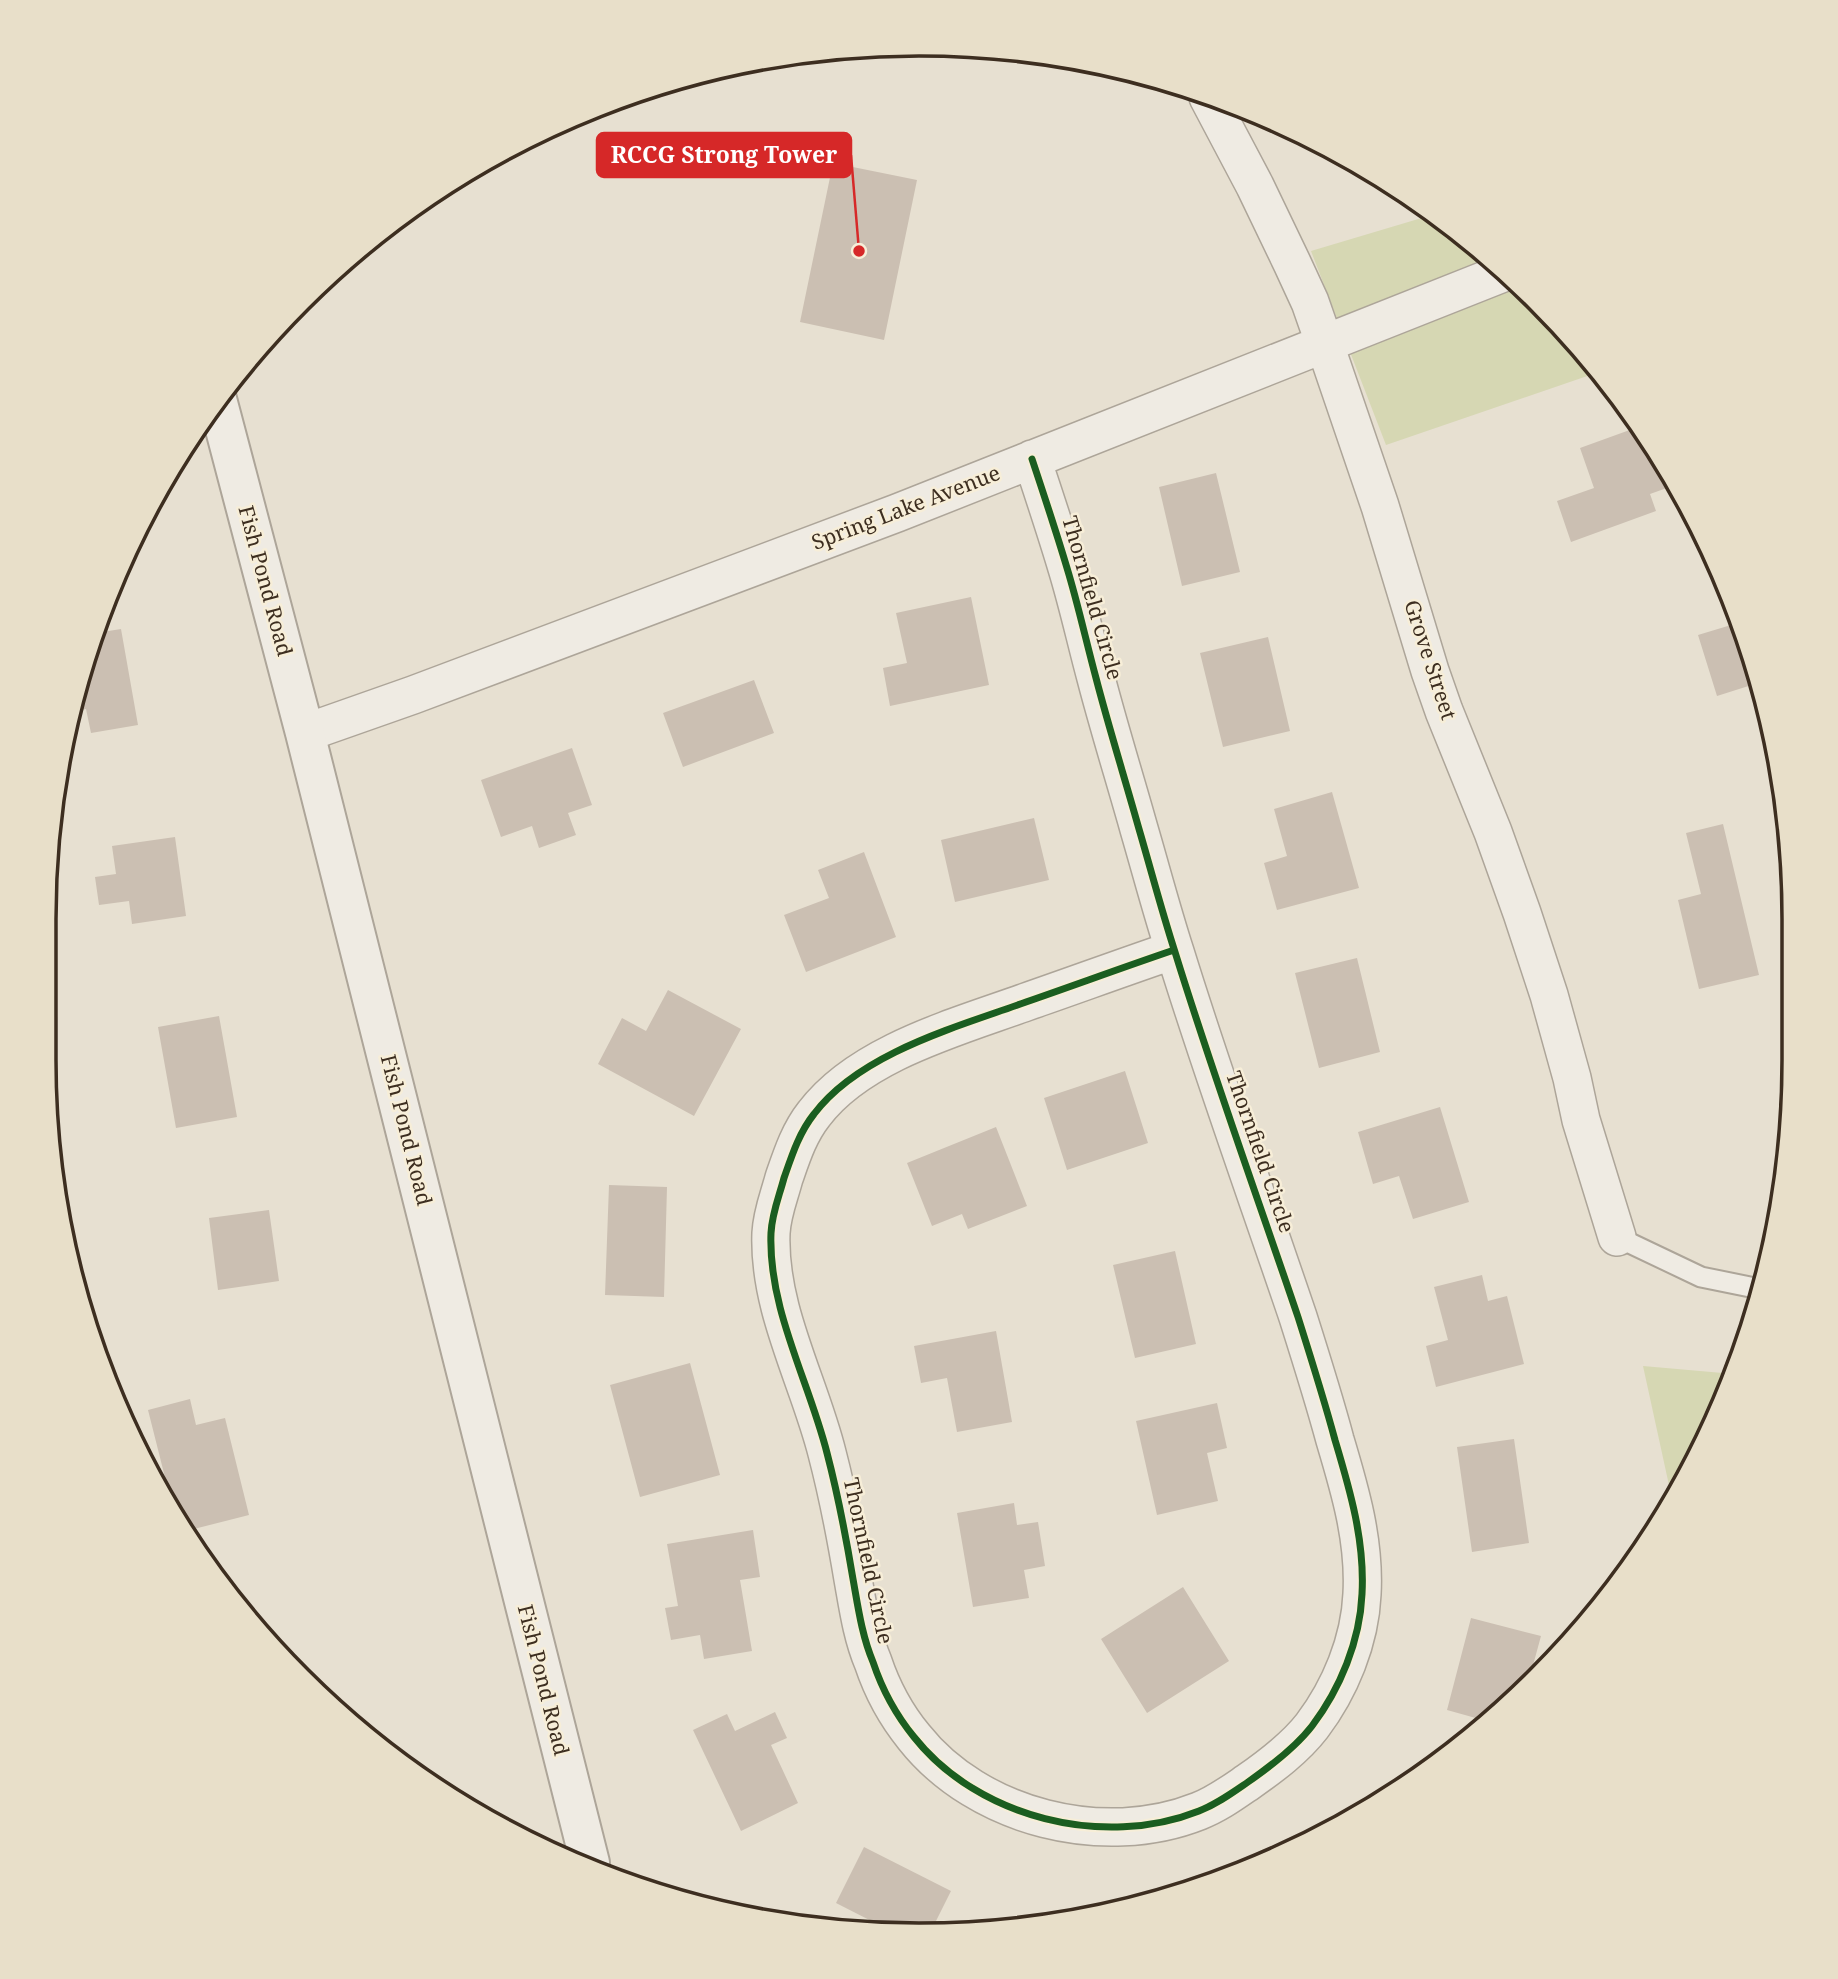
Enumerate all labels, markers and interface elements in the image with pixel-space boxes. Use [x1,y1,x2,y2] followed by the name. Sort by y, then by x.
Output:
[597,133,851,177] callout: RCCG Strong Tower
[611,138,837,170] text: RCCG Strong Tower
[807,458,1004,556] street label: Spring Lake Avenue
[232,502,300,659] street label: Fish Pond Road
[1056,512,1130,683] street label: Thornfield Circle
[1398,596,1463,723] street label: Grove Street
[375,1051,439,1208] street label: Fish Pond Road
[1220,1067,1302,1236] street label: Thornfield Circle
[838,1475,900,1647] street label: Thornfield Circle
[512,1601,576,1758] street label: Fish Pond Road

